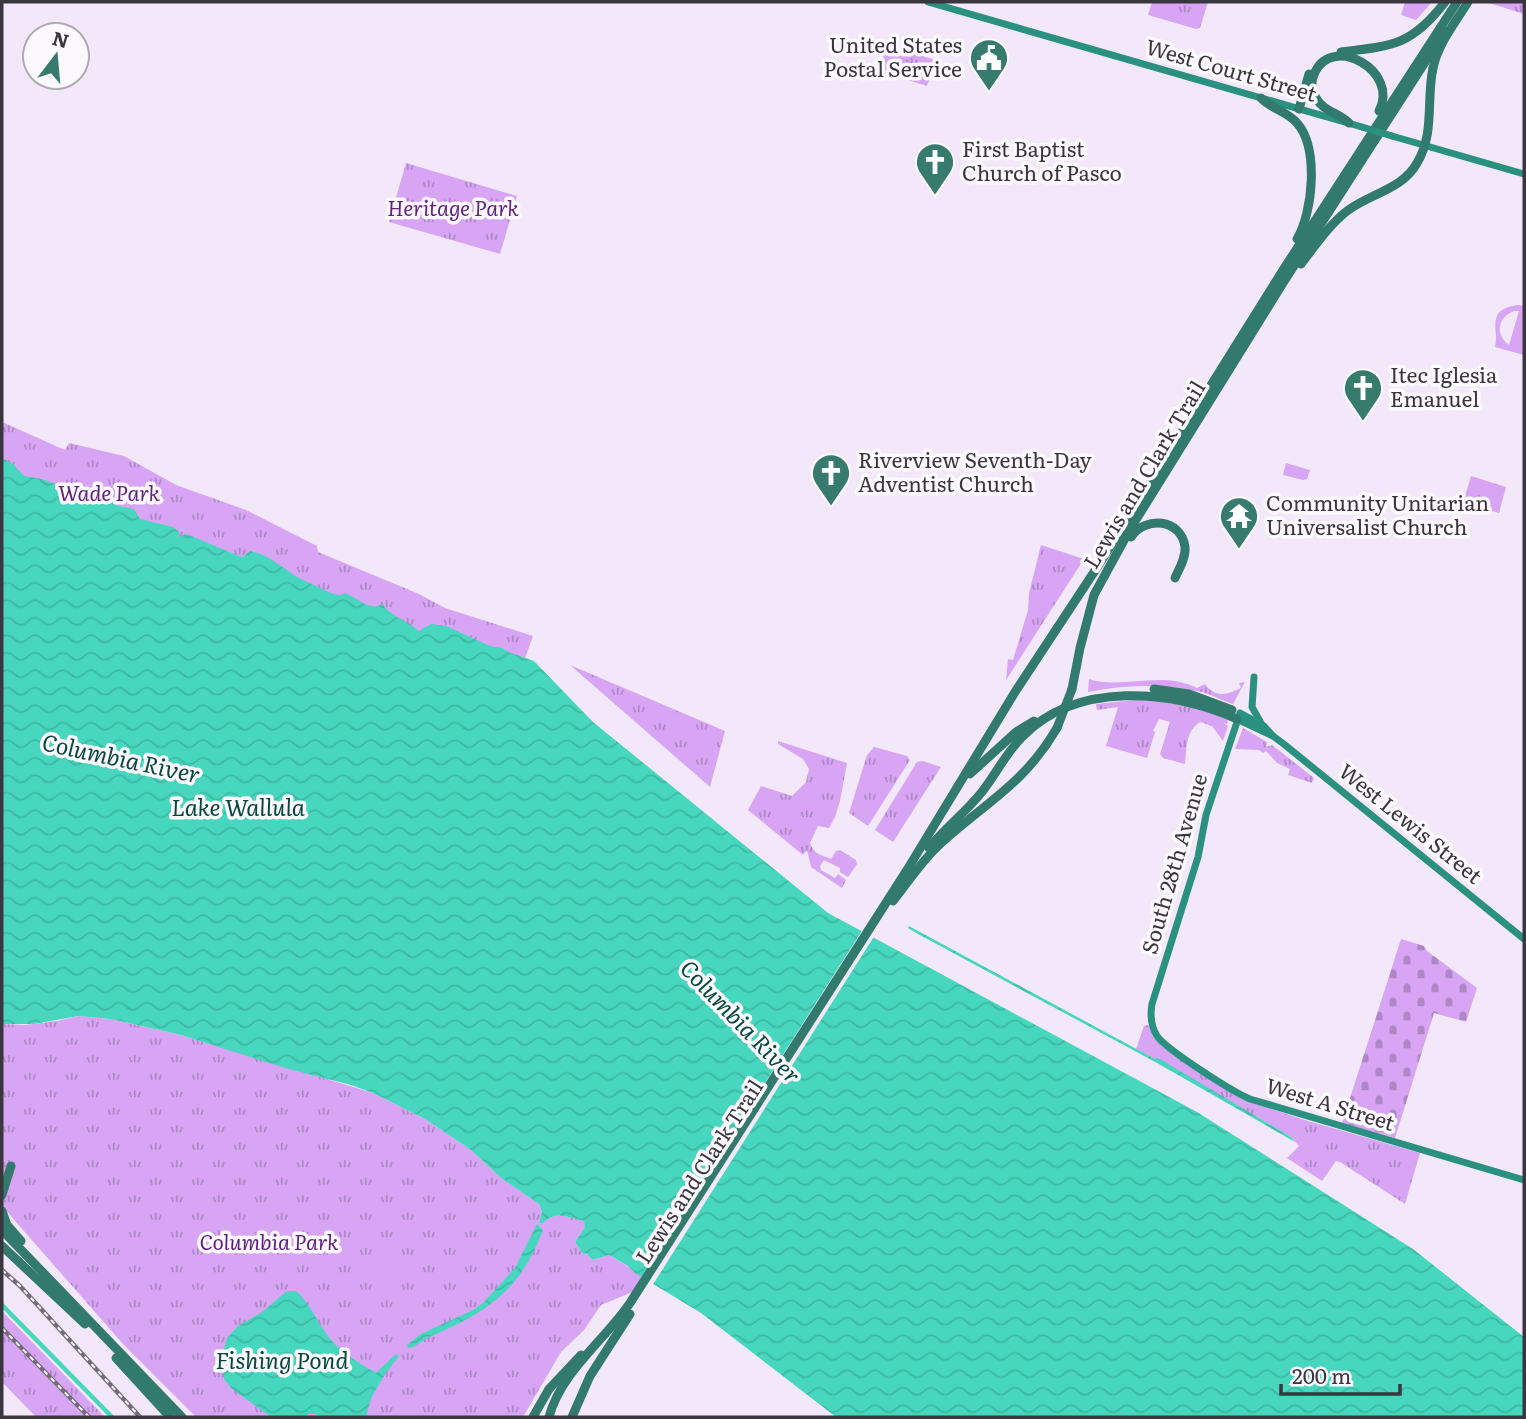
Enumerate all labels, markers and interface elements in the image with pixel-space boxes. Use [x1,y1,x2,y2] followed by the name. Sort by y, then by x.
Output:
[21,21,91,91] north arrow
[49,23,73,54] text: N
[823,28,962,83] place label: United States Postal Service
[1143,29,1321,108] street label: West Court Street
[968,37,1010,92] public building icon: United States Postal Service
[962,132,1122,187] place label: First Baptist Church of Pasco
[914,141,956,196] church icon: First Baptist Church of Pasco
[387,191,519,222] park label: Heritage Park
[1390,358,1498,413] place label: Itec Iglesia Emanuel
[1342,367,1384,422] church icon: Itec Iglesia Emanuel
[1074,374,1211,573] street label: Lewis and Clark Trail
[858,443,1093,498] place label: Riverview Seventh-Day Adventist Church
[810,452,852,507] church icon: Riverview Seventh-Day Adventist Church
[58,476,160,507] park label: Wade Park
[1266,486,1489,541] place label: Community Unitarian Universalist Church
[1218,495,1260,550] temple icon: Community Unitarian Universalist Church
[39,724,204,790] water label: Columbia River
[1333,754,1490,890] street label: West Lewis Street
[1132,769,1213,957] street label: South 28th Avenue
[171,789,305,823] water label: Lake Wallula
[673,951,810,1090] water label: Columbia River
[1262,1068,1399,1137] street label: West A Street
[627,1072,769,1269] street label: Lewis and Clark Trail
[200,1225,339,1256] park label: Columbia Park
[215,1342,349,1376] water label: Fishing Pond
[1281,1352,1400,1396] scale bar
[1292,1359,1352,1390] text: 200 m

